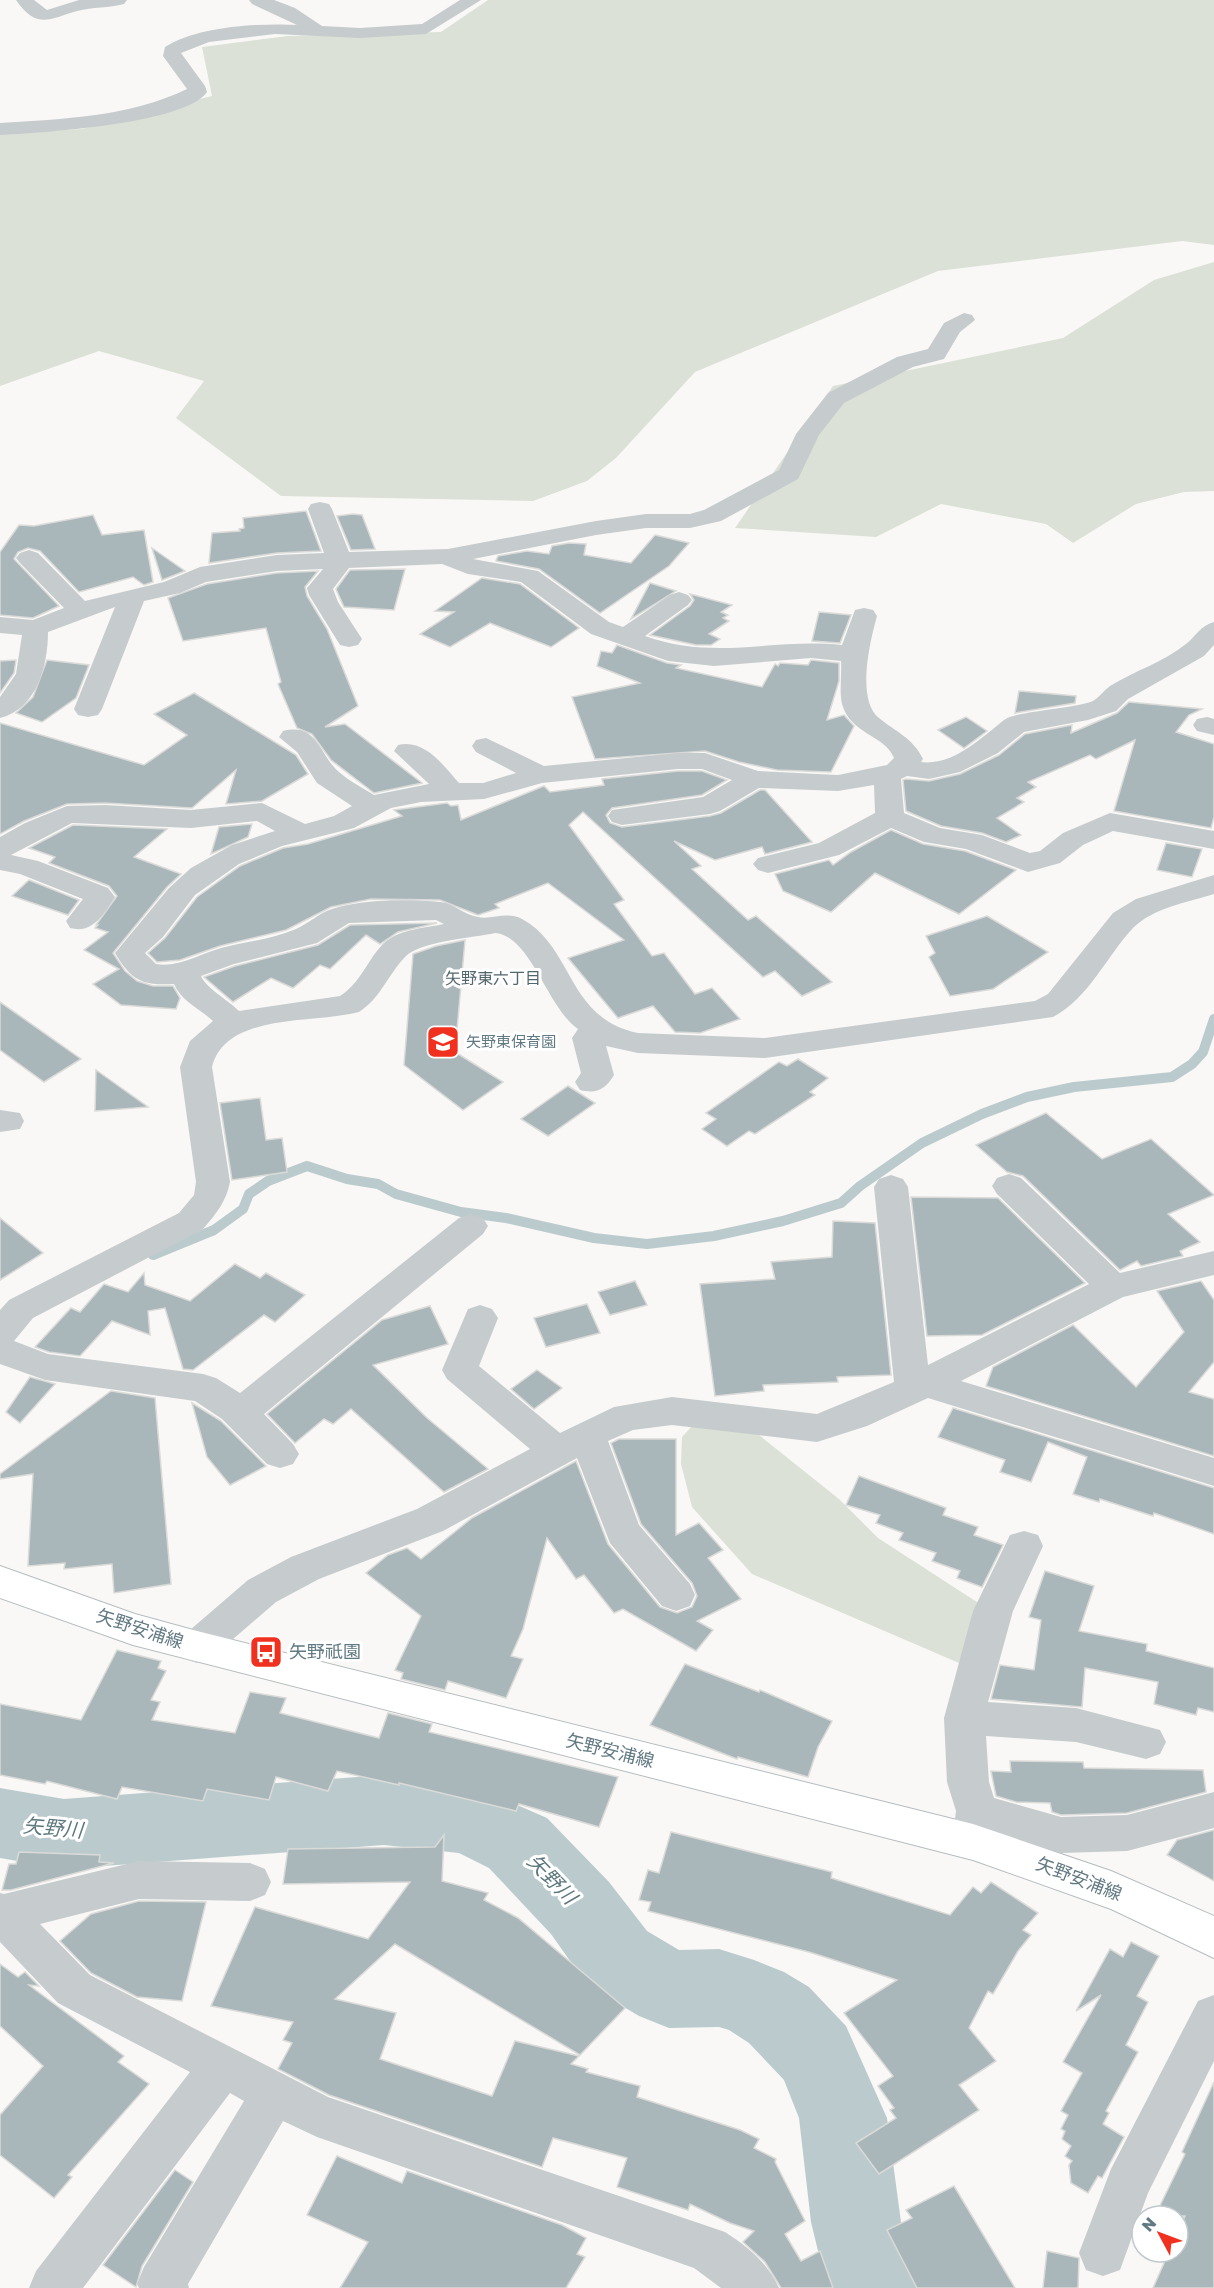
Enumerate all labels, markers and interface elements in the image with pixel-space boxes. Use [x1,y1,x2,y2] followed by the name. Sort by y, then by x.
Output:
[445,968,541,988] district label: 矢野東六丁目
[425,1024,461,1060] school or university icon: 矢野東保育園
[466,1032,556,1050] place label: 矢野東保育園
[94,1604,187,1652] street label: 矢野安浦線
[248,1634,284,1670] bus stop icon: 矢野祇園
[289,1640,361,1662] place label: 矢野祇園
[564,1728,657,1772] street label: 矢野安浦線
[22,1812,86,1842] water label: 矢野川
[523,1848,584,1910] water label: 矢野川
[1033,1852,1125,1904] street label: 矢野安浦線
[1130,2204,1190,2264] north arrow
[1137,2213,1160,2235] text: N

